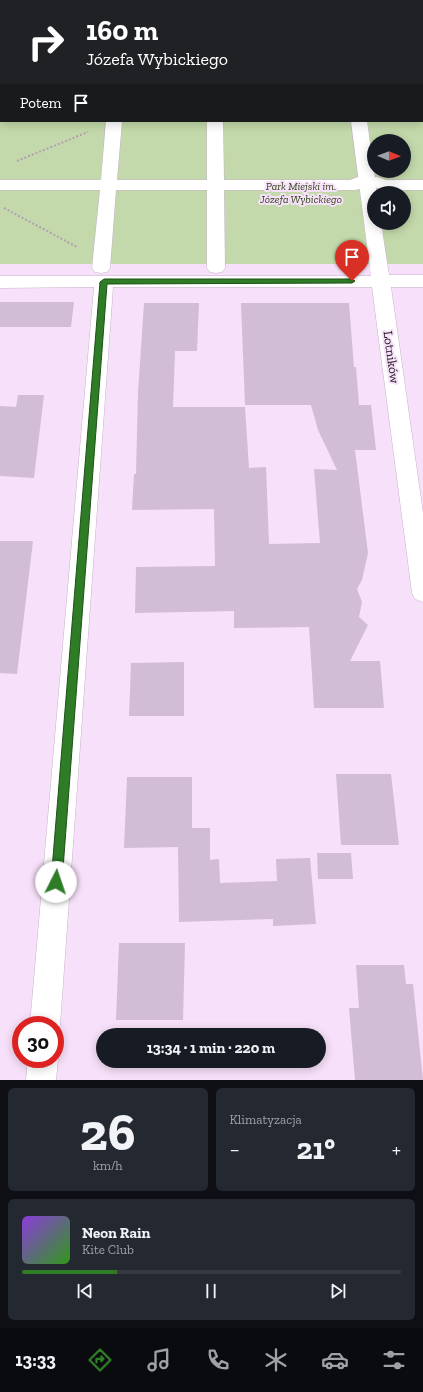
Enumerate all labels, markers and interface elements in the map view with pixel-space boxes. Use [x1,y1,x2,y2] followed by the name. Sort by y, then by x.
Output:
[86,14,158,47] text: 160 m
[20,16,72,68] icon: right
[86,48,228,70] text: Józefa Wybickiego
[70,92,92,114] icon: arrive
[20,94,62,112] text: Potem
[367,134,411,178] north arrow
[367,134,411,230] map controls
[259,180,342,206] park label: Park Miejski im. Józefa Wybickiego
[367,186,411,230] button: sound
[335,240,369,281] pin
[341,246,363,268] icon: arrive
[380,330,403,384] street label: Lotników
[35,861,77,903] position arrow
[12,1016,64,1068] speed limit sign: 30
[147,1039,275,1057] text: 13:34 · 1 min · 220 m
[80,1101,136,1163] text: 26
[230,1112,302,1127] text: Klimatyzacja
[296,1131,335,1167] text: 21°
[230,1136,240,1163] text: −
[392,1136,401,1163] text: +
[93,1158,123,1173] text: km/h
[82,1224,150,1242] text: Neon Rain
[82,1242,134,1257] text: Kite Club
[74,1280,96,1302] icon: previous
[200,1280,222,1302] icon: pause
[327,1280,349,1302] icon: next
[86,1346,114,1374] icon: directions
[145,1346,173,1374] icon: music
[204,1346,232,1374] icon: phone
[262,1346,290,1374] icon: climate
[321,1346,349,1374] icon: car
[380,1346,408,1374] icon: filters
[15,1349,56,1371] text: 13:33

